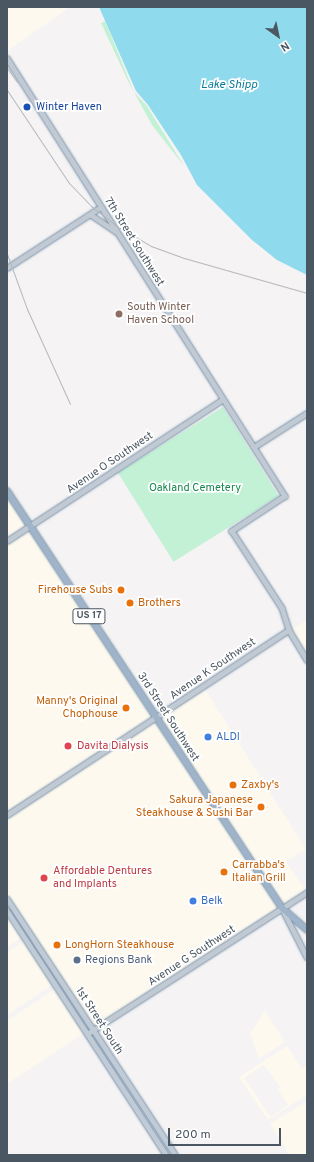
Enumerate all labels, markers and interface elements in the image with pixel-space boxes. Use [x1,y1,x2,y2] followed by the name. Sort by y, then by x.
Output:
[258,16,298,56] north arrow
[277,38,292,54] text: N
[201,79,257,93] water label: Lake Shipp
[36,100,102,114] place label: Winter Haven
[21,101,33,113] marker: Winter Haven
[101,195,167,289] street label: 7th Street Southwest
[127,301,194,327] place label: South Winter Haven School
[114,309,124,319] marker: South Winter Haven School
[64,429,156,497] street label: Avenue O Southwest
[149,481,241,495] park label: Oakland Cemetery
[38,583,113,597] place label: Firehouse Subs
[116,585,126,595] marker: Firehouse Subs
[138,596,181,610] place label: Brothers
[125,598,135,608] marker: Brothers
[72,608,106,624] road number: US 17
[168,635,258,703] street label: Avenue K Southwest
[134,670,202,764] street label: 3rd Street Southwest
[36,695,118,721] place label: Manny's Original Chophouse
[121,703,131,713] marker: Manny's Original Chophouse
[216,730,240,744] place label: ALDI
[203,732,213,742] marker: ALDI
[77,739,149,753] place label: Davita Dialysis
[62,740,74,752] marker: Davita Dialysis
[241,778,279,792] place label: Zaxby's
[228,780,238,790] marker: Zaxby's
[136,794,253,820] place label: Sakura Japanese Steakhouse & Sushi Bar
[256,802,266,812] marker: Sakura Japanese Steakhouse & Sushi Bar
[232,859,286,885] place label: Carrabba's Italian Grill
[53,865,152,891] place label: Affordable Dentures and Implants
[219,867,229,877] marker: Carrabba's Italian Grill
[38,872,50,884] marker: Affordable Dentures and Implants
[201,894,223,908] place label: Belk
[188,896,198,906] marker: Belk
[146,923,238,989] street label: Avenue G Southwest
[65,938,174,952] place label: LongHorn Steakhouse
[52,940,62,950] marker: LongHorn Steakhouse
[85,953,152,967] place label: Regions Bank
[72,955,82,965] marker: Regions Bank
[72,985,126,1057] street label: 1st Street South
[170,1120,283,1146] scale bar
[175,1127,211,1143] text: 200 m

